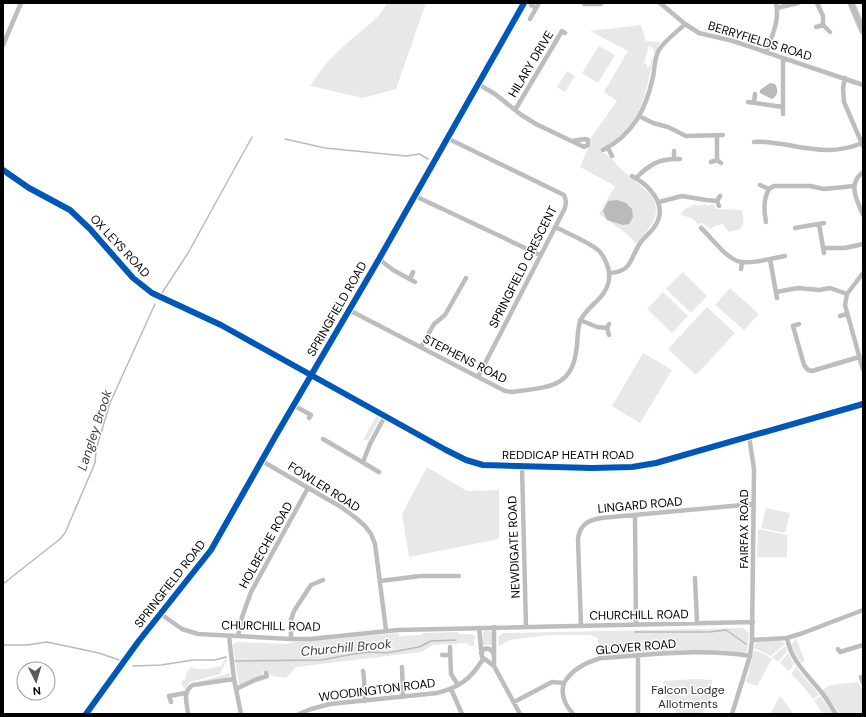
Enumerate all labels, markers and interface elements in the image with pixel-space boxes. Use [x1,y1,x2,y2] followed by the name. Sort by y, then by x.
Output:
[706,18,814,64] street label: BERRYFIELDS ROAD
[505,27,557,100] street label: HILARY DRIVE
[485,203,561,331] street label: SPRINGFIELD CRESCENT
[87,211,153,281] street label: OX LEYS ROAD
[303,259,371,359] street label: SPRINGFIELD ROAD
[420,331,510,387] street label: STEPHENS ROAD
[73,387,116,473] water label: Langley Brook
[502,447,634,463] street label: REDDICAP HEATH ROAD
[285,458,363,516] street label: FOWLER ROAD
[736,489,752,569] street label: FAIRFAX ROAD
[597,493,683,517] street label: LINGARD ROAD
[504,495,524,599] street label: NEWDIGATE ROAD
[236,499,296,591] street label: HOLBECHE ROAD
[131,537,209,631] street label: SPRINGFIELD ROAD
[589,606,689,624] street label: CHURCHILL ROAD
[221,617,321,635] street label: CHURCHILL ROAD
[300,635,392,660] water label: Churchill Brook
[595,636,677,658] street label: GLOVER ROAD
[16,661,56,701] north arrow
[318,675,436,705] street label: WOODINGTON ROAD
[651,682,725,712] park label: Falcon Lodge Allotments
[32,684,41,698] text: N

